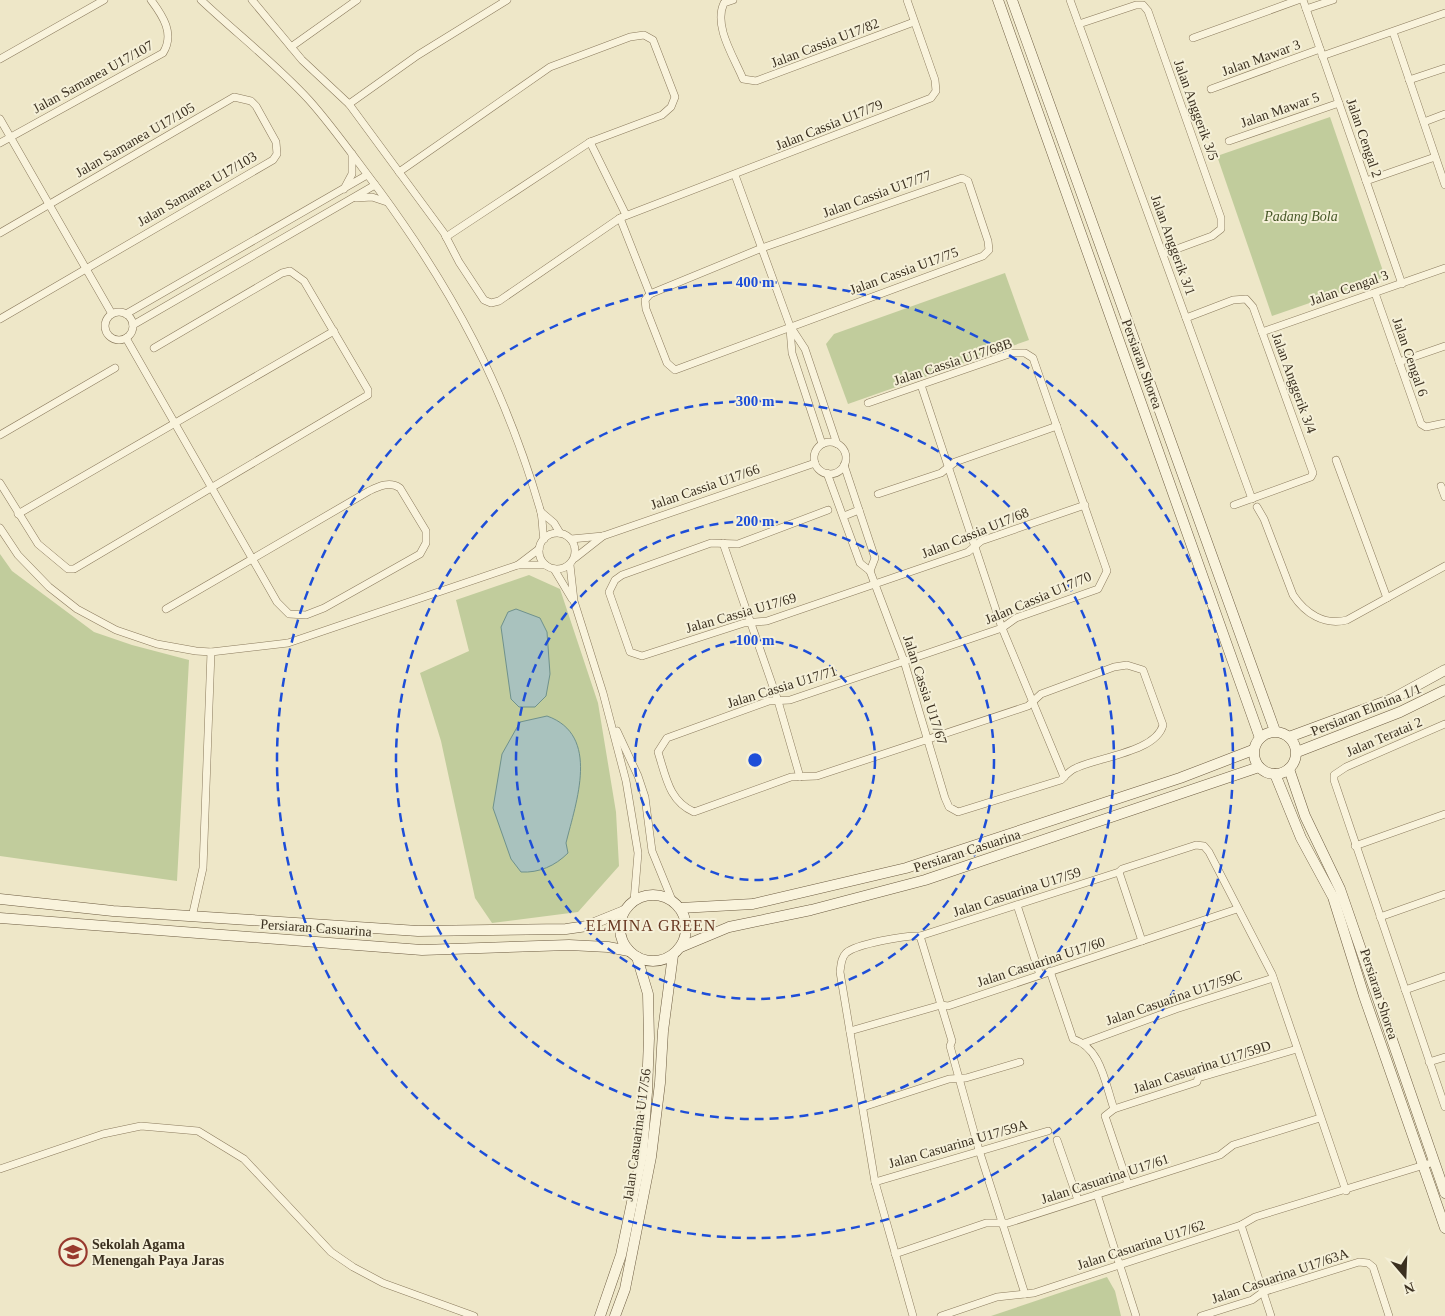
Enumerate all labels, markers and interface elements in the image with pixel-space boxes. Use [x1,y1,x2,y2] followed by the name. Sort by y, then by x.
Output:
[769,16,881,70] street label: Jalan Cassia U17/82
[1220,37,1302,79] street label: Jalan Mawar 3
[30,38,156,116] street label: Jalan Samanea U17/107
[1171,58,1221,162] street label: Jalan Anggerik 3/5
[1239,89,1321,131] street label: Jalan Mawar 5
[773,97,885,153] street label: Jalan Cassia U17/79
[1343,97,1385,179] street label: Jalan Cengal 2
[73,100,197,180] street label: Jalan Samanea U17/105
[135,149,259,229] street label: Jalan Samanea U17/103
[821,167,933,221] street label: Jalan Cassia U17/77
[1148,193,1198,297] street label: Jalan Anggerik 3/1
[1263,209,1338,224] park label: Padang Bola
[848,244,960,298] street label: Jalan Cassia U17/75
[1308,267,1390,309] street label: Jalan Cengal 3
[736,274,775,290] text: 400 m
[1389,316,1431,398] street label: Jalan Cengal 6
[1119,317,1165,412] street label: Persiaran Shorea
[1269,331,1319,435] street label: Jalan Anggerik 3/4
[892,336,1014,388] street label: Jalan Cassia U17/68B
[736,393,775,409] text: 300 m
[649,461,761,513] street label: Jalan Cassia U17/66
[919,505,1031,561] street label: Jalan Cassia U17/68
[736,513,775,529] text: 200 m
[982,569,1094,627] street label: Jalan Cassia U17/70
[684,590,798,636] street label: Jalan Cassia U17/69
[736,632,775,648] text: 100 m
[900,633,950,747] street label: Jalan Cassia U17/67
[725,663,839,711] street label: Jalan Cassia U17/71
[1309,681,1423,739] street label: Persiaran Elmina 1/1
[1344,714,1424,760] street label: Jalan Teratai 2
[746,751,764,769] centre of rings
[912,826,1023,875] street label: Persiaran Casuarina
[951,864,1083,920] street label: Jalan Casuarina U17/59
[260,917,373,939] street label: Persiaran Casuarina
[586,917,716,934] district label: ELMINA GREEN
[975,934,1107,990] street label: Jalan Casuarina U17/60
[1357,947,1401,1042] street label: Persiaran Shorea
[1104,968,1244,1028] street label: Jalan Casuarina U17/59C
[1131,1038,1273,1096] street label: Jalan Casuarina U17/59D
[620,1068,654,1202] street label: Jalan Casuarina U17/56
[887,1117,1030,1171] street label: Jalan Casuarina U17/59A
[1039,1151,1171,1207] street label: Jalan Casuarina U17/61
[1075,1217,1207,1273] street label: Jalan Casuarina U17/62
[58,1237,88,1267] school or university icon: Sekolah Agama Menengah Paya Jaras
[92,1237,225,1268] place label: Sekolah Agama Menengah Paya Jaras
[1210,1245,1351,1307] street label: Jalan Casuarina U17/63A
[1380,1251,1430,1301] north arrow
[1402,1279,1416,1297] text: N

